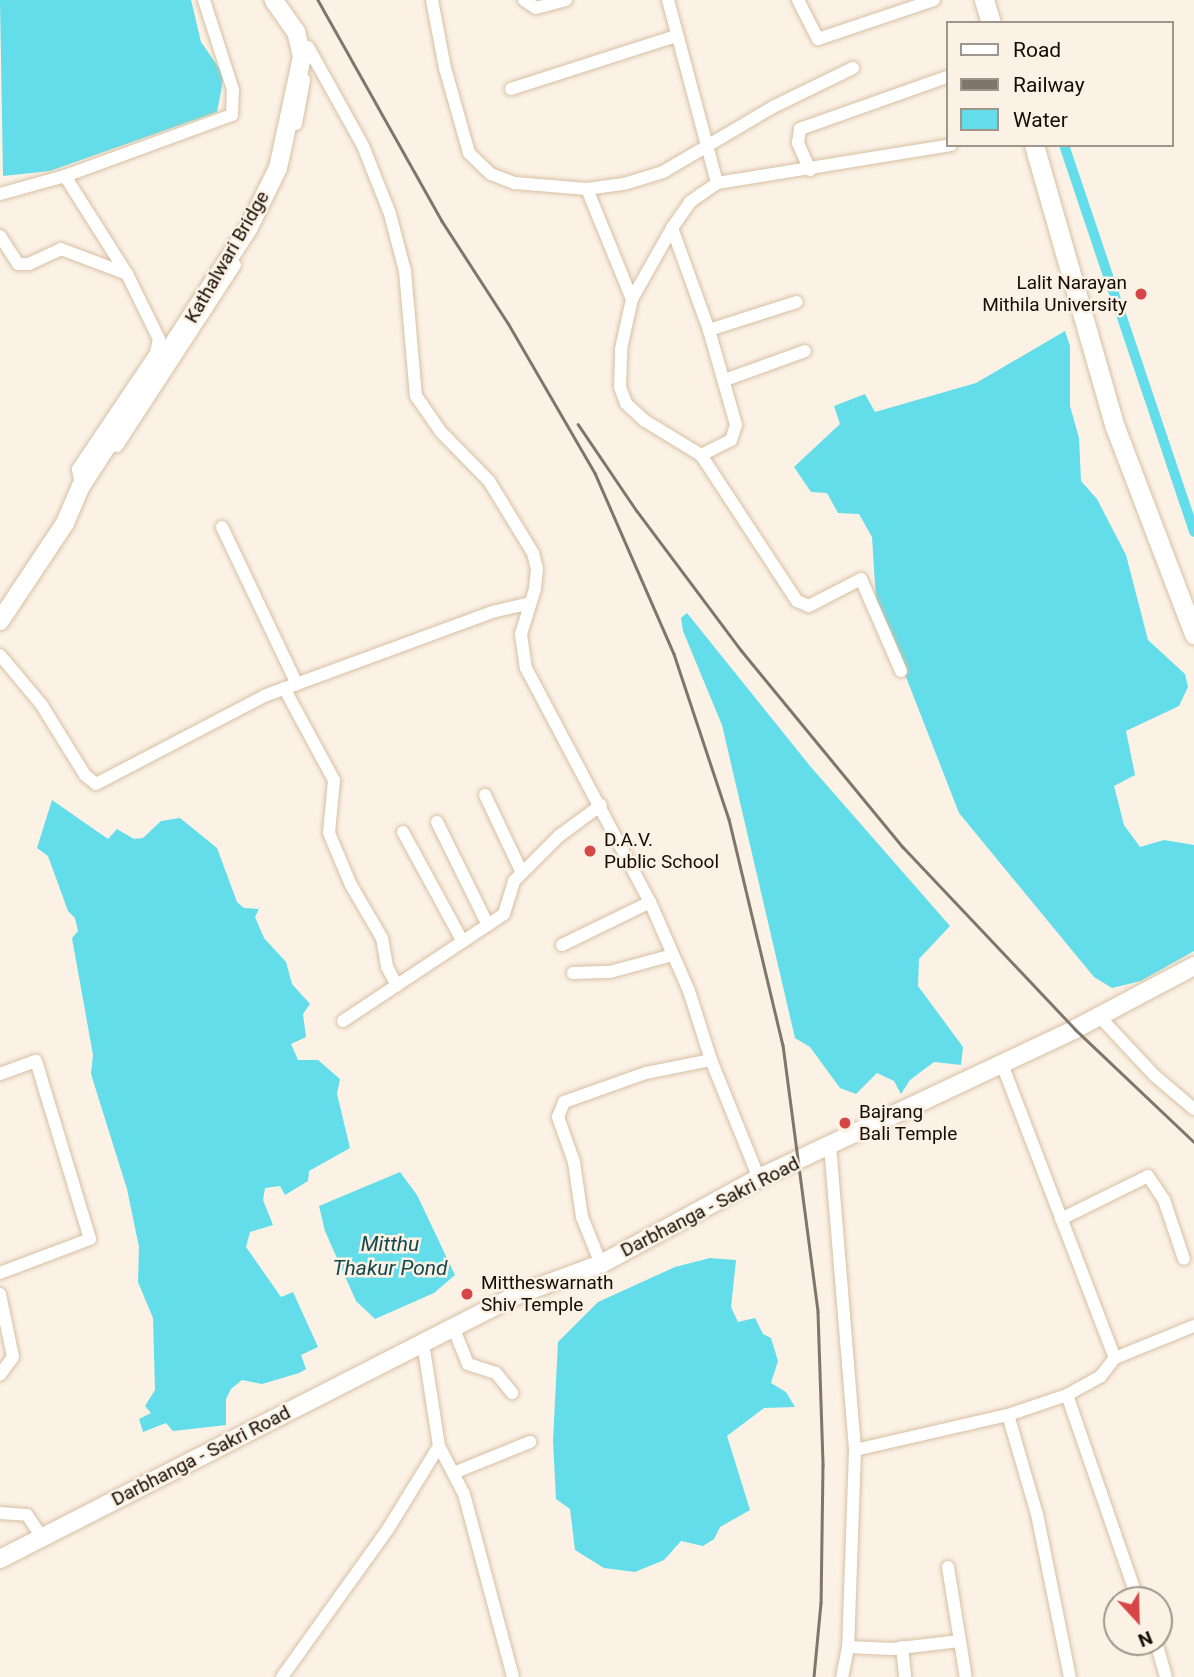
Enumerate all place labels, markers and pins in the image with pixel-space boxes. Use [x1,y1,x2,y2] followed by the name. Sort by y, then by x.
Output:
[982,272,1127,316] place label: Lalit Narayan Mithila University
[1133,286,1149,302] marker: Lalit Narayan Mithila University
[604,829,719,873] place label: D.A.V. Public School
[582,843,598,859] marker: D.A.V. Public School
[859,1101,958,1145] place label: Bajrang Bali Temple
[837,1115,853,1131] marker: Bajrang Bali Temple
[481,1272,614,1316] place label: Mittheswarnath Shiv Temple
[459,1286,475,1302] marker: Mittheswarnath Shiv Temple

